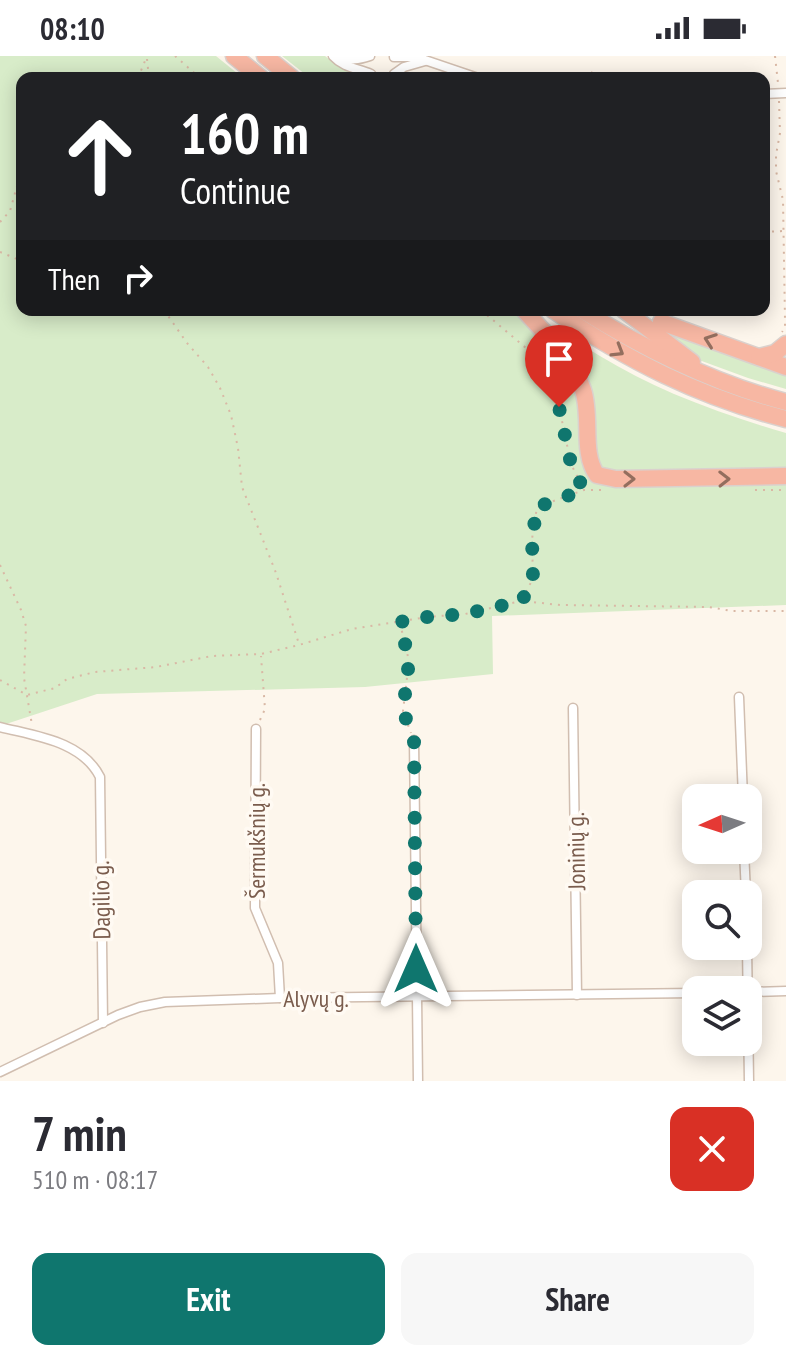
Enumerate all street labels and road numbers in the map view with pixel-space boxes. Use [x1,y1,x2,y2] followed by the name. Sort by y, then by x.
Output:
[241,783,272,899] street label: Šermukšnių g.
[560,812,592,891] street label: Joninių g.
[85,860,117,940] street label: Dagilio g.
[283,983,349,1014] street label: Alyvų g.

